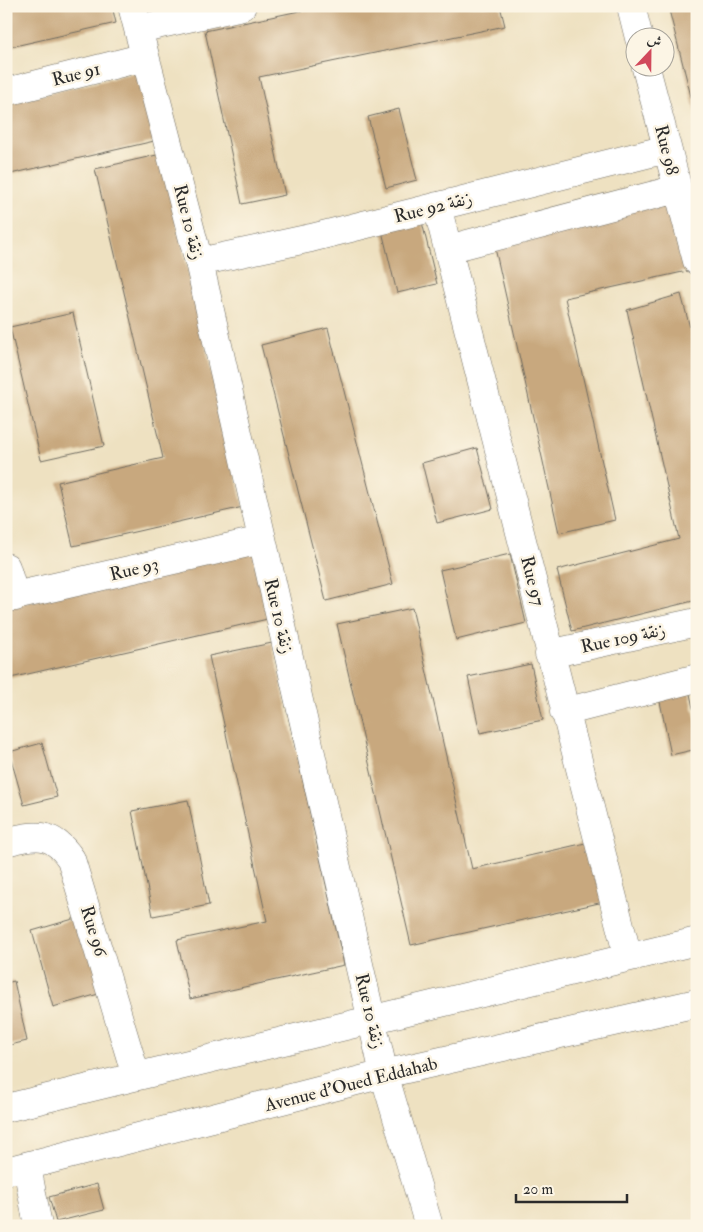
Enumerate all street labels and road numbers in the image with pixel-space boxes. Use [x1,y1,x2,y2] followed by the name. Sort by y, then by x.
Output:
[50,57,103,92] street label: Rue 91
[649,123,684,178] street label: Rue 98
[168,182,209,262] street label: Rue 10 زنقة
[392,187,475,228] street label: Rue 92 زنقة
[107,553,161,586] street label: Rue 93
[515,554,550,609] street label: Rue 97
[259,576,298,656] street label: Rue 10 زنقة
[579,618,668,659] street label: Rue 109 زنقة
[75,903,112,960] street label: Rue 96
[350,971,389,1051] street label: Rue 10 زنقة
[261,1052,440,1117] street label: Avenue d'Oued Eddahab

